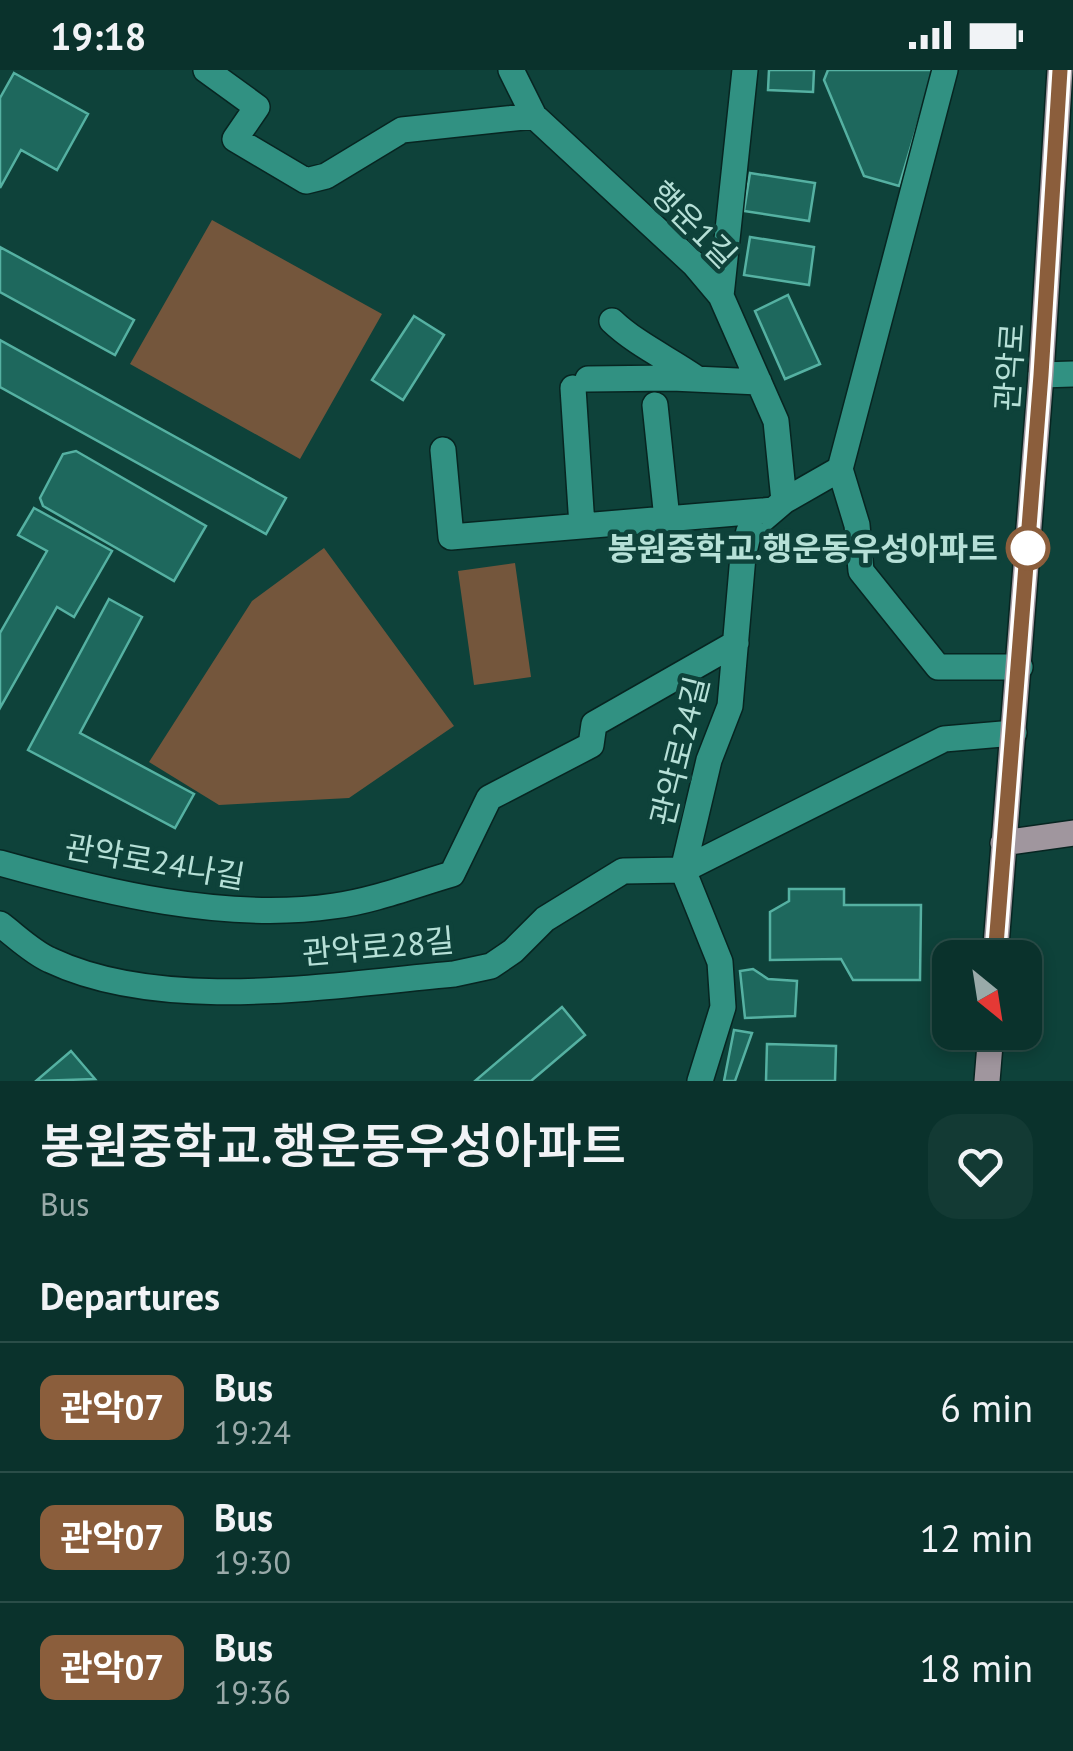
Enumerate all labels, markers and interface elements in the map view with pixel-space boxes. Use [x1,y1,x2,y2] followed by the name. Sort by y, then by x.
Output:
[50,11,146,60] text: 19:18
[642,172,746,276] street label: 행운1길
[985,321,1033,413] street label: 관악로
[607,527,998,569] place label: 봉원중학교.행운동우성아파트
[1007,527,1049,569] marker: 봉원중학교.행운동우성아파트
[640,672,718,830] street label: 관악로24길
[62,825,248,897] street label: 관악로24나길
[300,918,456,974] street label: 관악로28길
[932,940,1042,1050] north arrow
[932,940,1042,1050] map controls
[40,1114,626,1176] text: 봉원중학교.행운동우성아파트
[928,1114,1033,1219] button: heart
[40,1183,89,1225] text: Bus
[40,1271,220,1320] text: Departures
[214,1362,273,1411] text: Bus
[940,1383,1033,1432] text: 6 min
[60,1384,164,1430] text: 관악07
[214,1411,291,1453] text: 19:24
[214,1492,273,1541] text: Bus
[920,1513,1033,1562] text: 12 min
[60,1514,164,1560] text: 관악07
[214,1541,291,1583] text: 19:30
[214,1622,273,1671] text: Bus
[920,1643,1033,1692] text: 18 min
[60,1644,164,1690] text: 관악07
[214,1671,291,1713] text: 19:36

